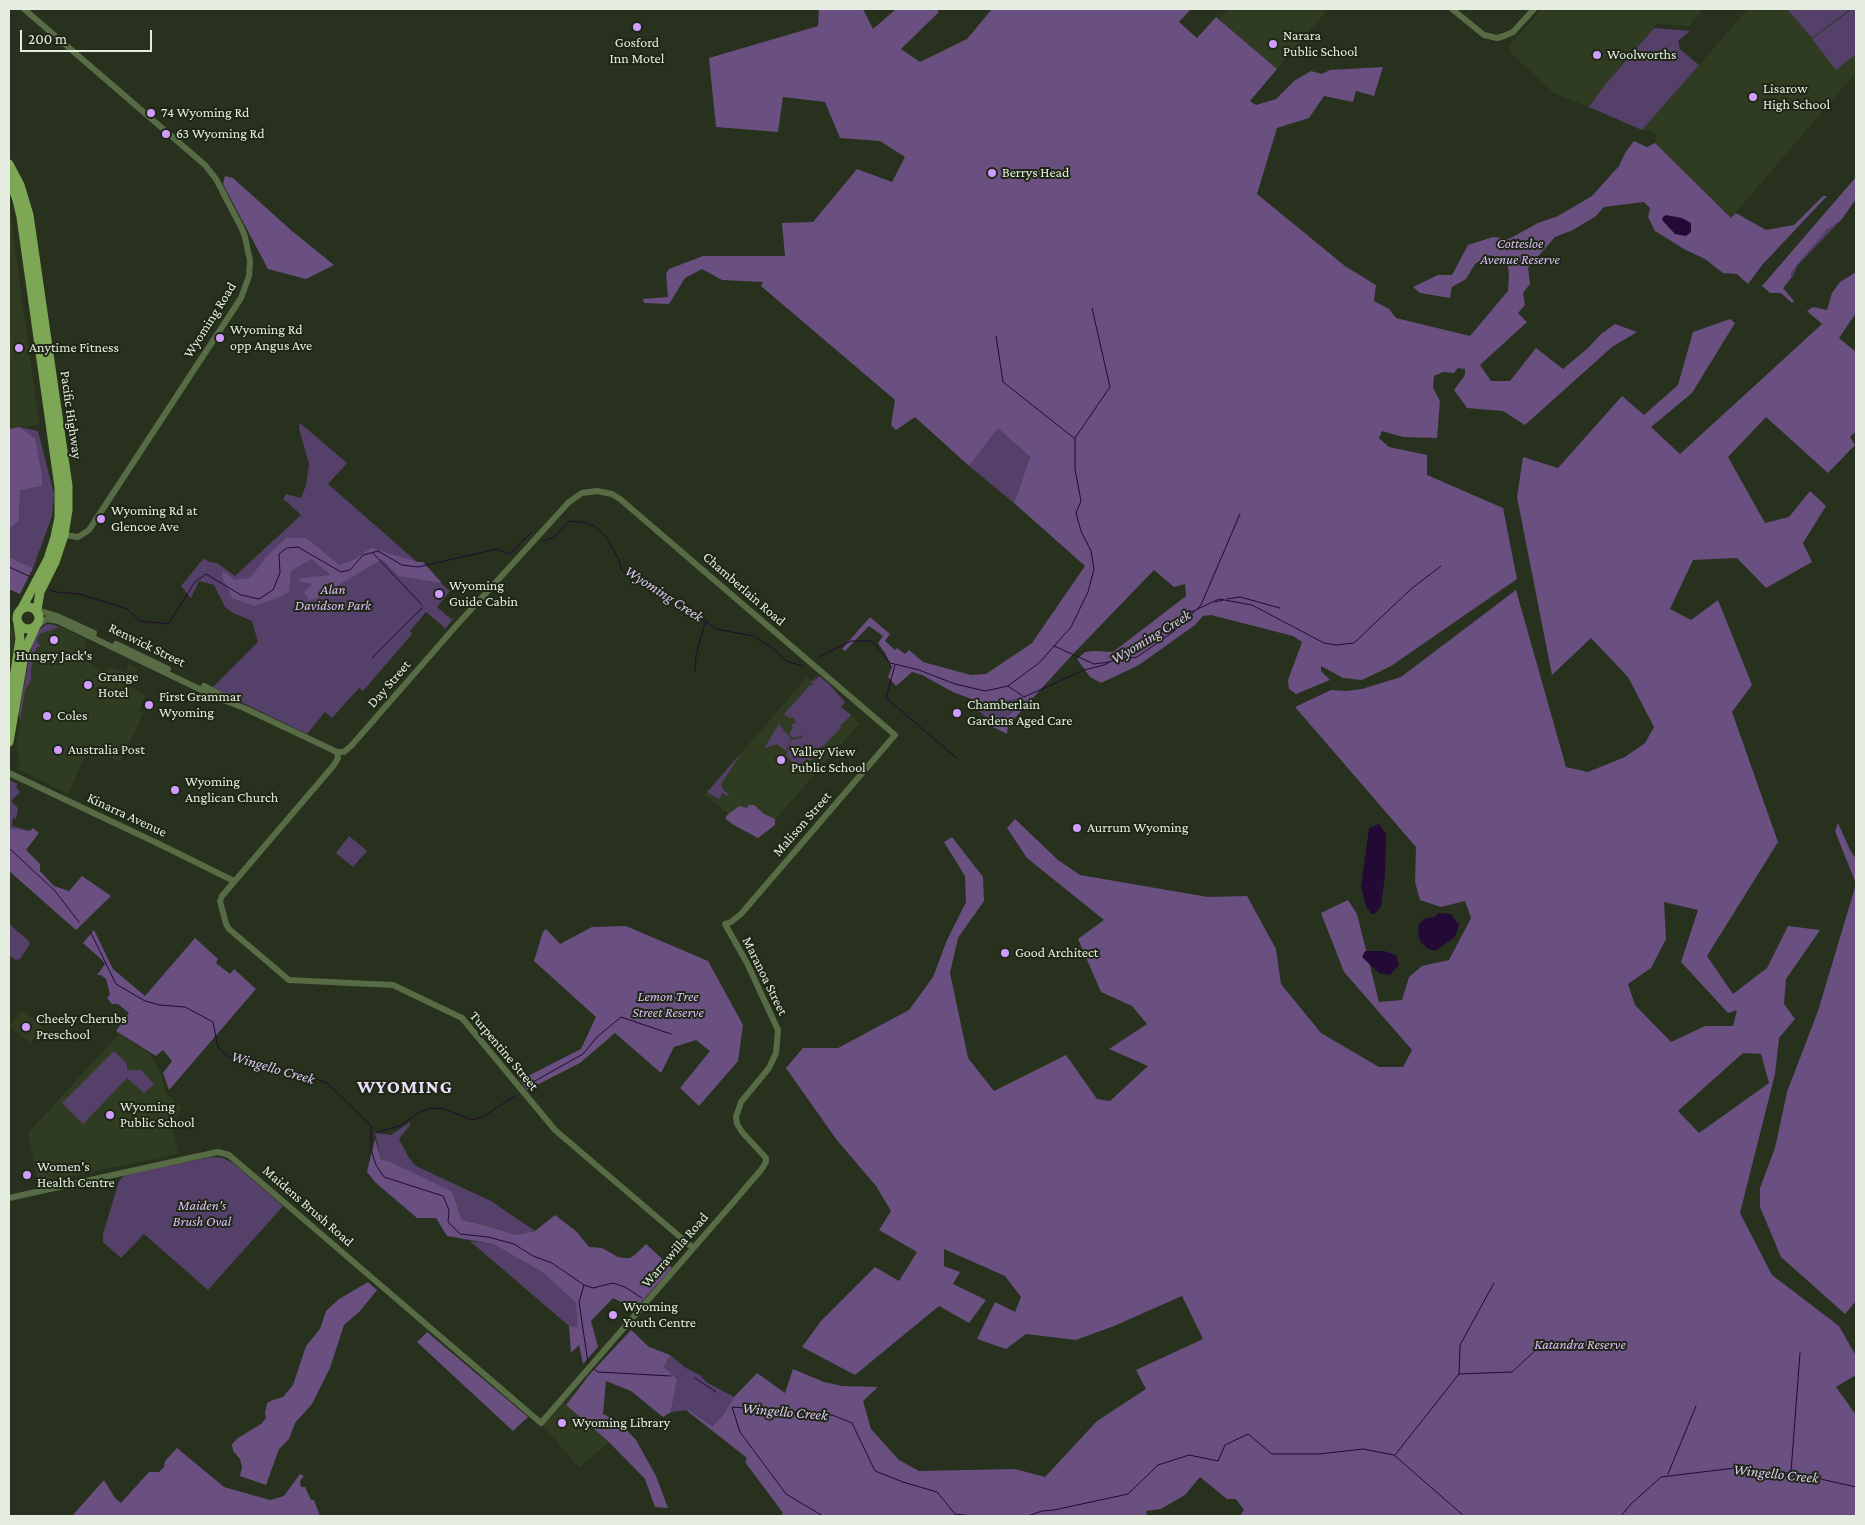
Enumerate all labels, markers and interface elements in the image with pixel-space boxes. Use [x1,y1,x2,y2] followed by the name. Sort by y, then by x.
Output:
[22,20,155,52] scale bar
[631,21,643,33] marker: Gosford Inn Motel
[1283,28,1358,60] place label: Narara Public School
[28,31,67,47] text: 200 m
[610,35,664,68] place label: Gosford Inn Motel
[1267,38,1279,50] marker: Narara Public School
[1607,47,1677,63] place label: Woolworths
[1591,49,1603,61] marker: Woolworths
[1763,81,1830,114] place label: Lisarow High School
[1747,91,1759,103] marker: Lisarow High School
[161,105,249,121] place label: 74 Wyoming Rd
[145,107,157,119] marker: 74 Wyoming Rd
[176,126,265,142] place label: 63 Wyoming Rd
[160,128,172,140] marker: 63 Wyoming Rd
[1002,165,1069,181] place label: Berrys Head
[986,167,998,179] marker: Berrys Head
[1480,236,1560,268] park label: Cottesloe Avenue Reserve
[180,279,240,361] street label: Wyoming Road
[230,322,312,354] place label: Wyoming Rd opp Angus Ave
[214,332,226,344] marker: Wyoming Rd opp Angus Ave
[29,340,119,356] place label: Anytime Fitness
[13,342,25,354] marker: Anytime Fitness
[56,370,86,460] street label: Pacific Highway
[111,503,197,536] place label: Wyoming Rd at Glencoe Ave
[95,513,107,525] marker: Wyoming Rd at Glencoe Ave
[699,549,789,629] street label: Chamberlain Road
[621,562,707,626] water label: Wyoming Creek
[449,578,518,610] place label: Wyoming Guide Cabin
[295,582,371,614] park label: Alan Davidson Park
[433,588,445,600] marker: Wyoming Guide Cabin
[1108,606,1194,668] water label: Wyoming Creek
[106,619,188,671] street label: Renwick Street
[48,634,60,646] marker: Hungry Jack's
[16,648,92,664] place label: Hungry Jack's
[364,657,414,711] street label: Day Street
[98,669,138,702] place label: Grange Hotel
[82,679,94,691] marker: Grange Hotel
[159,689,241,722] place label: First Grammar Wyoming
[967,697,1072,730] place label: Chamberlain Gardens Aged Care
[143,699,155,711] marker: First Grammar Wyoming
[951,707,963,719] marker: Chamberlain Gardens Aged Care
[57,708,87,724] place label: Coles
[41,710,53,722] marker: Coles
[68,742,145,758] place label: Australia Post
[52,744,64,756] marker: Australia Post
[791,744,866,776] place label: Valley View Public School
[775,754,787,766] marker: Valley View Public School
[185,774,278,806] place label: Wyoming Anglican Church
[169,784,181,796] marker: Wyoming Anglican Church
[769,788,835,860] street label: Malison Street
[85,789,169,841] street label: Kinarra Avenue
[1087,820,1189,836] place label: Aurrum Wyoming
[1071,822,1083,834] marker: Aurrum Wyoming
[739,934,791,1018] street label: Maranoa Street
[1015,945,1098,961] place label: Good Architect
[999,947,1011,959] marker: Good Architect
[632,989,704,1022] park label: Lemon Tree Street Reserve
[466,1008,542,1094] street label: Turpentine Street
[36,1011,127,1044] place label: Cheeky Cherubs Preschool
[20,1021,32,1033] marker: Cheeky Cherubs Preschool
[229,1048,317,1088] water label: Wingello Creek
[356,1076,454,1098] district label: WYOMING
[120,1099,195,1132] place label: Wyoming Public School
[104,1109,116,1121] marker: Wyoming Public School
[37,1159,115,1192] place label: Women's Health Centre
[259,1162,357,1250] street label: Maidens Brush Road
[21,1169,33,1181] marker: Women's Health Centre
[173,1198,231,1230] park label: Maiden's Brush Oval
[638,1209,712,1291] street label: Warrawilla Road
[623,1299,696,1331] place label: Wyoming Youth Centre
[607,1309,619,1321] marker: Wyoming Youth Centre
[1534,1337,1626,1353] park label: Katandra Reserve
[742,1399,828,1425] water label: Wingello Creek
[572,1415,670,1431] place label: Wyoming Library
[556,1417,568,1429] marker: Wyoming Library
[1732,1461,1820,1487] water label: Wingello Creek

